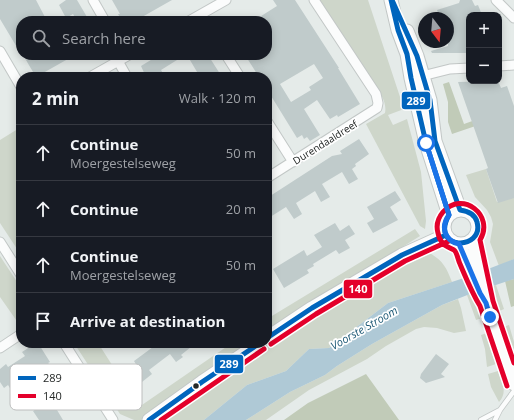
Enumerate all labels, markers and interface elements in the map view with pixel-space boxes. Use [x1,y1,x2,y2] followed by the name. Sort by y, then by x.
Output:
[418,12,454,48] north arrow
[466,12,502,84] map controls
[466,12,502,48] button: +
[16,16,272,60] search box
[30,27,52,49] icon: search
[62,28,146,48] text: Search here
[466,48,502,84] button: −
[32,87,79,110] text: 2 min
[179,89,256,107] text: Walk · 120 m
[401,91,431,110] line badge: 289
[407,93,425,108] text: 289
[290,116,361,167] street label: Durendaaldreef
[70,134,138,154] text: Continue
[417,134,435,152] route start
[32,142,54,164] icon: ahead
[226,144,256,162] text: 50 m
[70,154,176,172] text: Moergestelseweg
[32,198,54,220] icon: ahead
[70,199,138,219] text: Continue
[226,200,256,218] text: 20 m
[70,246,138,266] text: Continue
[32,254,54,276] icon: ahead
[226,256,256,274] text: 50 m
[70,266,176,284] text: Moergestelseweg
[343,279,373,299] line badge: 140
[349,281,367,296] text: 140
[328,302,400,353] water label: Voorste Stroom
[481,308,499,326] route end
[32,310,54,332] icon: arrive
[70,311,225,331] text: Arrive at destination
[214,354,244,374] line badge: 289
[220,356,238,371] text: 289
[10,364,142,410] legend
[43,370,62,385] text: 289
[191,381,201,391] unlabelled marker
[43,388,62,403] text: 140

